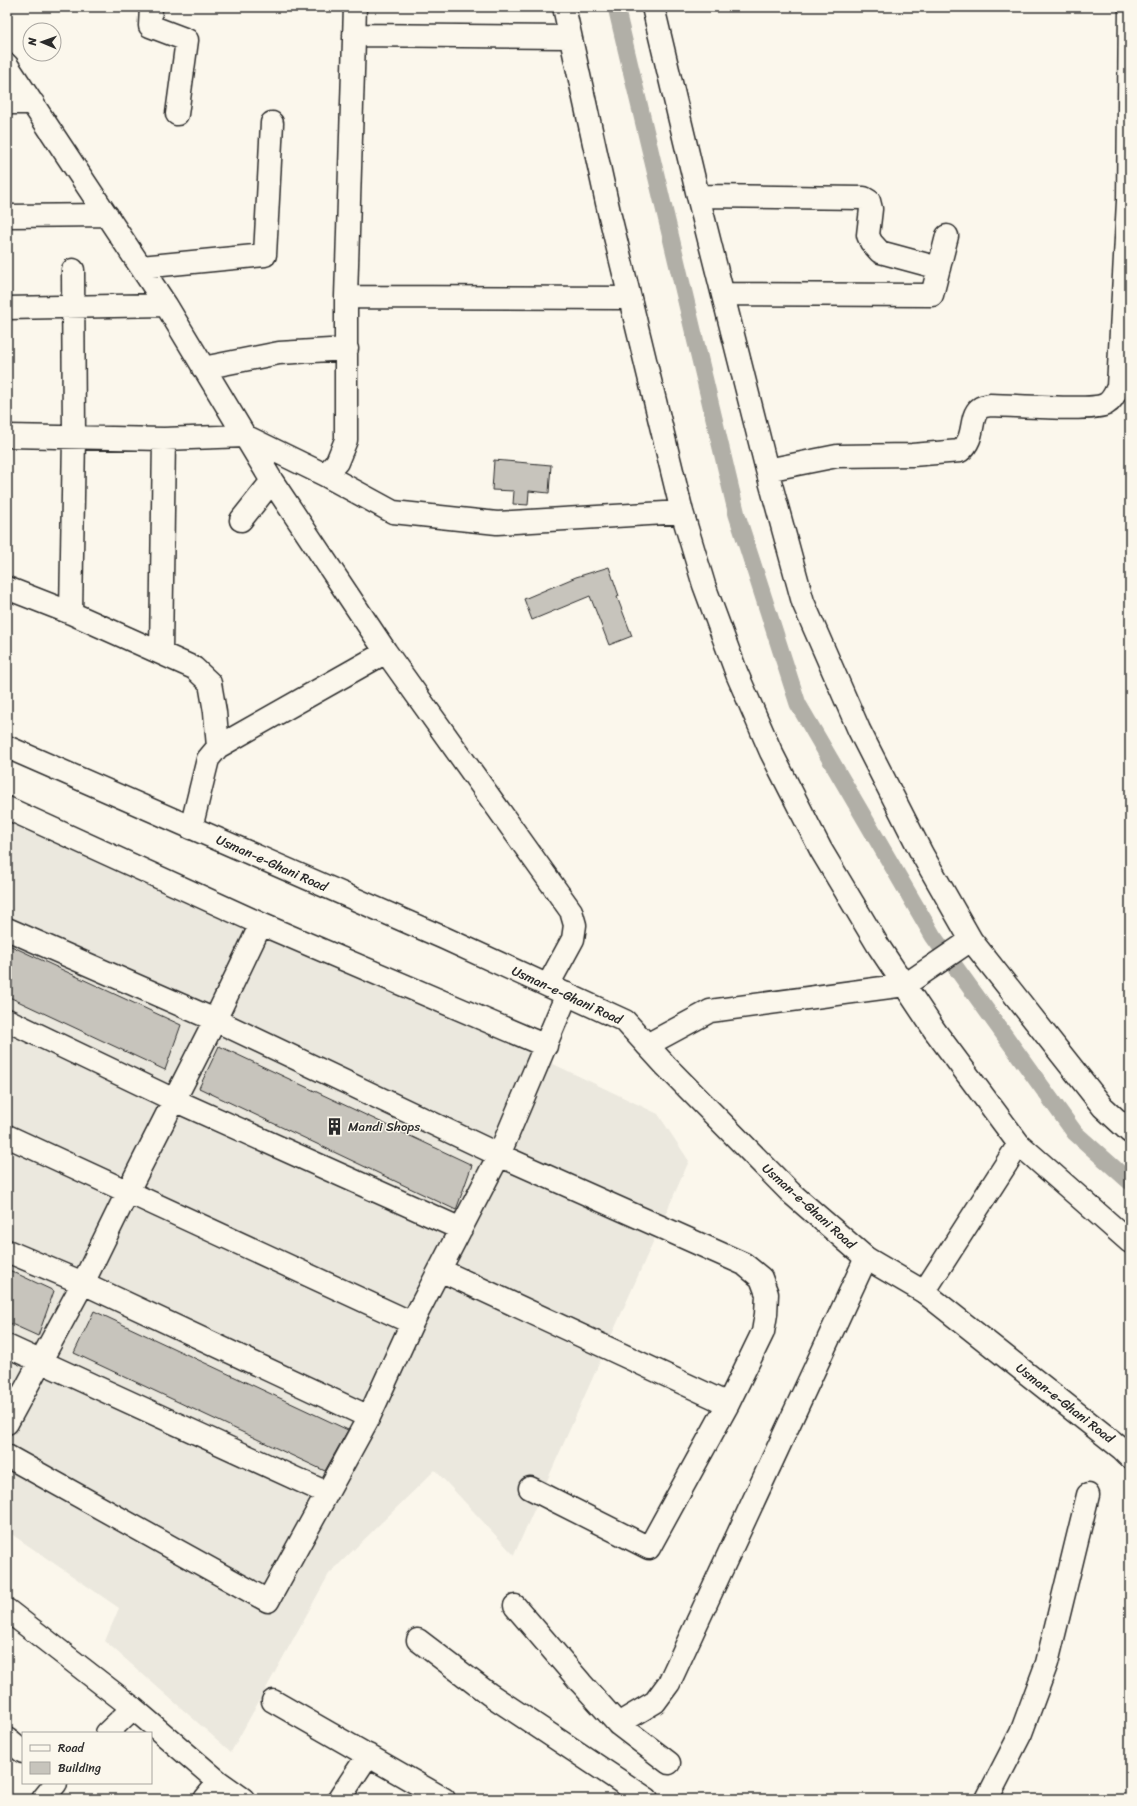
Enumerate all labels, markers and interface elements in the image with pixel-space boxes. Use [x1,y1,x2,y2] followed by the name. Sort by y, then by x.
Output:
[22,22,62,62] north arrow
[23,37,42,47] text: N
[212,828,333,898] street label: Usman-e-Ghani Road
[508,959,627,1031] street label: Usman-e-Ghani Road
[348,1115,420,1138] place label: Mandi Shops
[325,1116,345,1136] building icon: Mandi Shops
[757,1157,862,1256] street label: Usman-e-Ghani Road
[1011,1357,1120,1450] street label: Usman-e-Ghani Road
[22,1732,152,1784] legend
[58,1737,85,1759] text: Road
[58,1757,101,1779] text: Building

